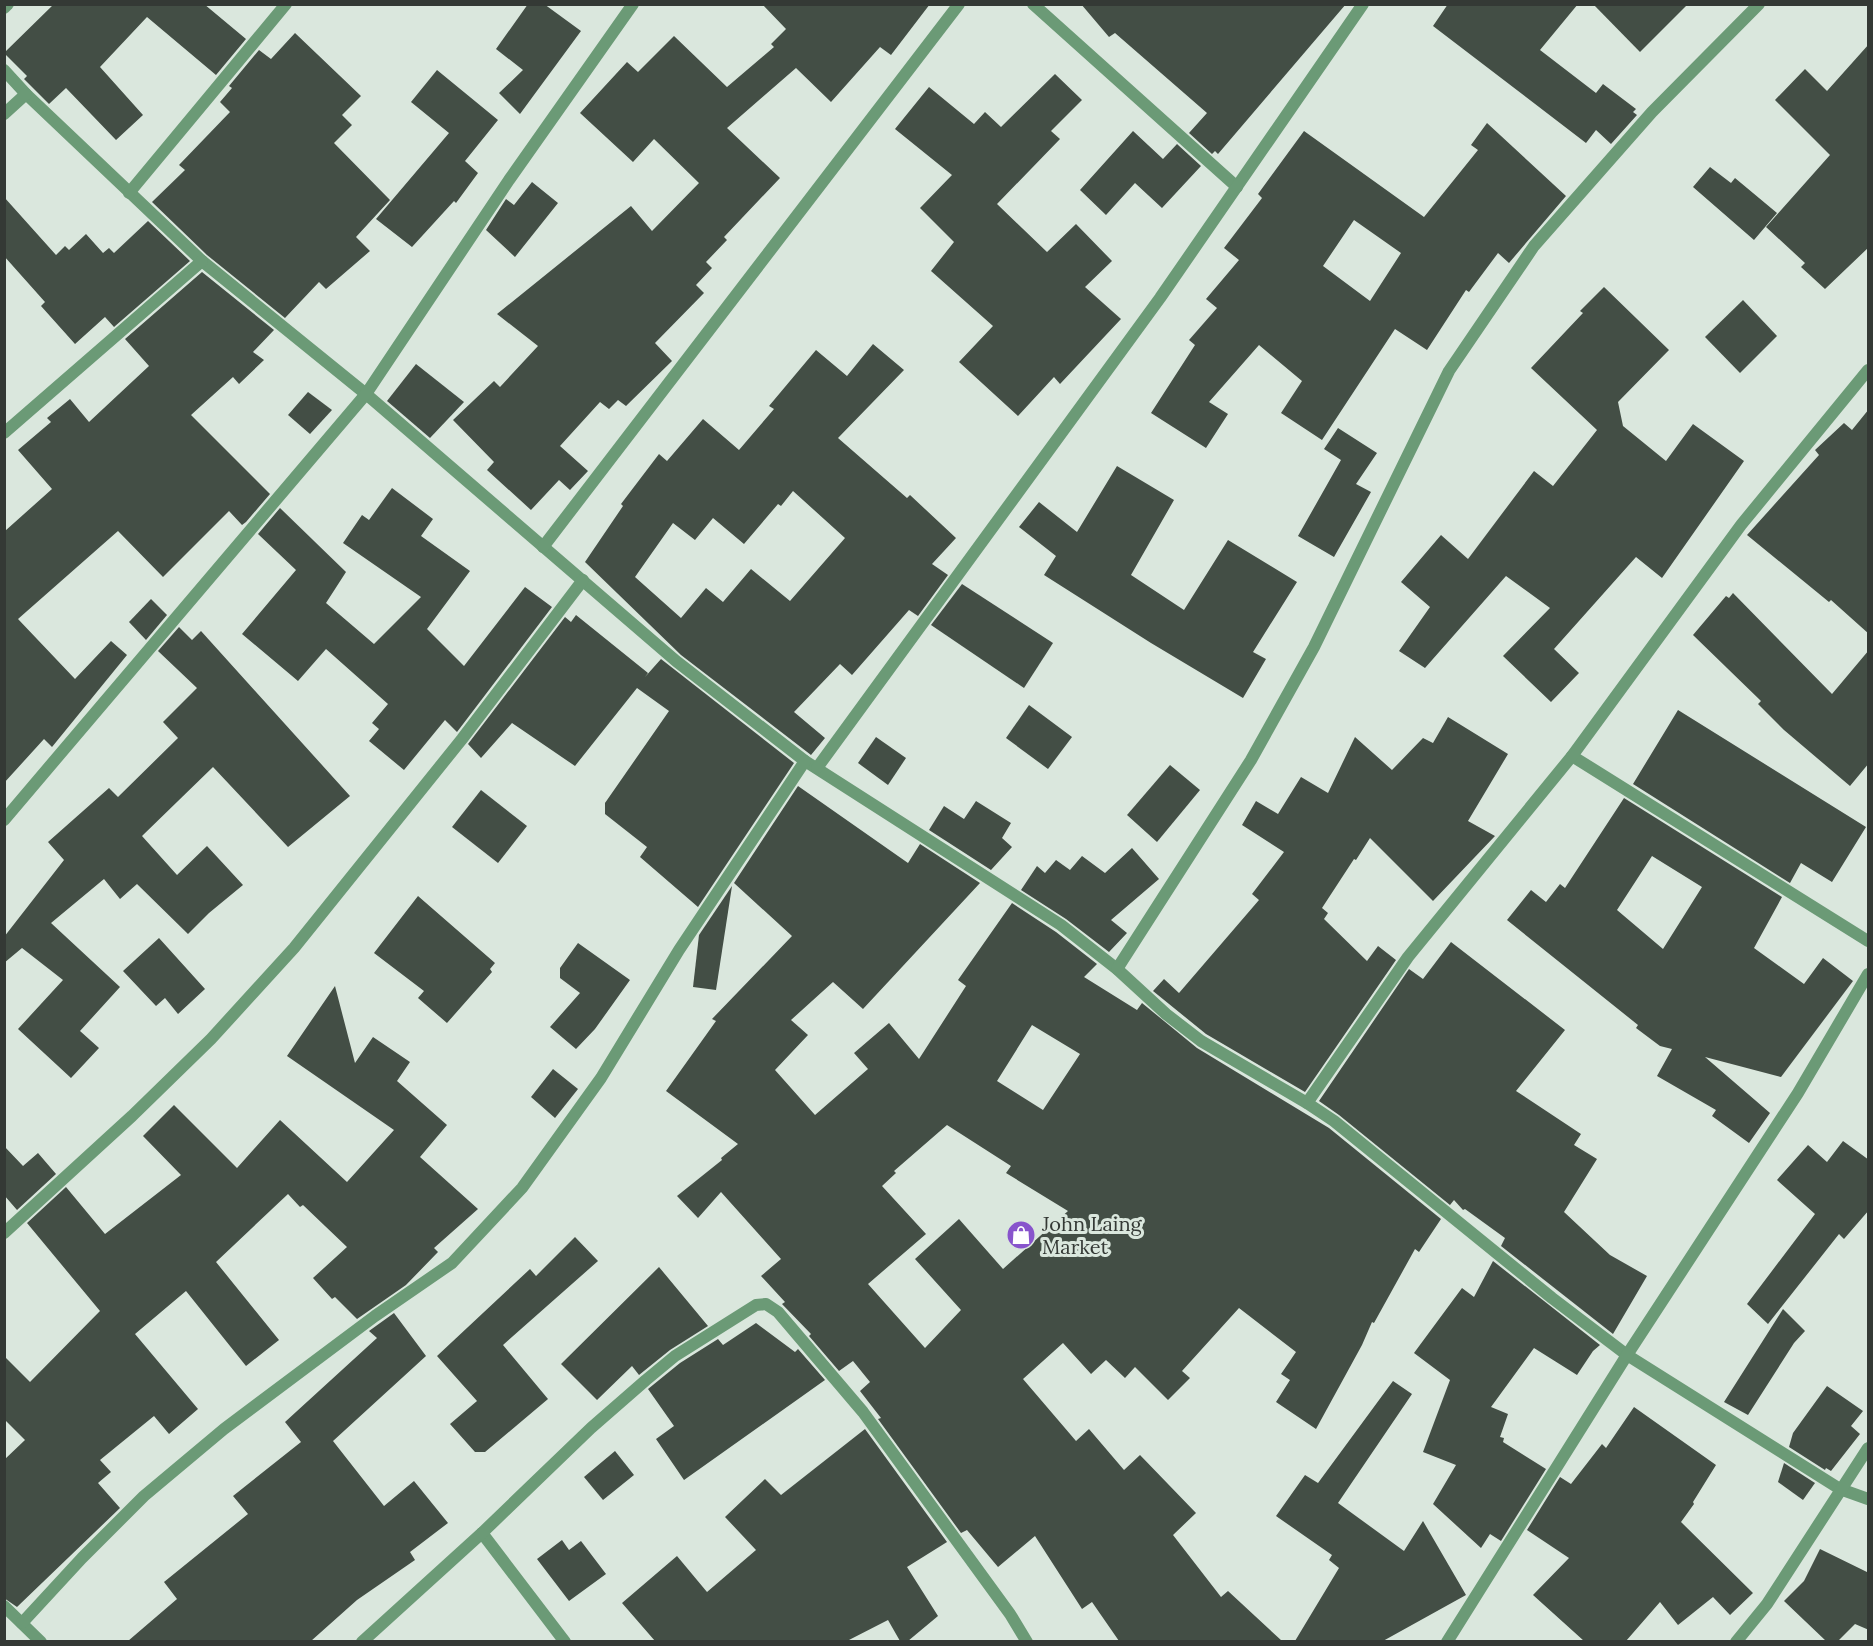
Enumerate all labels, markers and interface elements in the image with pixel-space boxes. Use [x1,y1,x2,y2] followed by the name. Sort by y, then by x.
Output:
[1041,1211,1143,1259] place label: John Laing Market
[1005,1219,1037,1251] shop icon: John Laing Market

